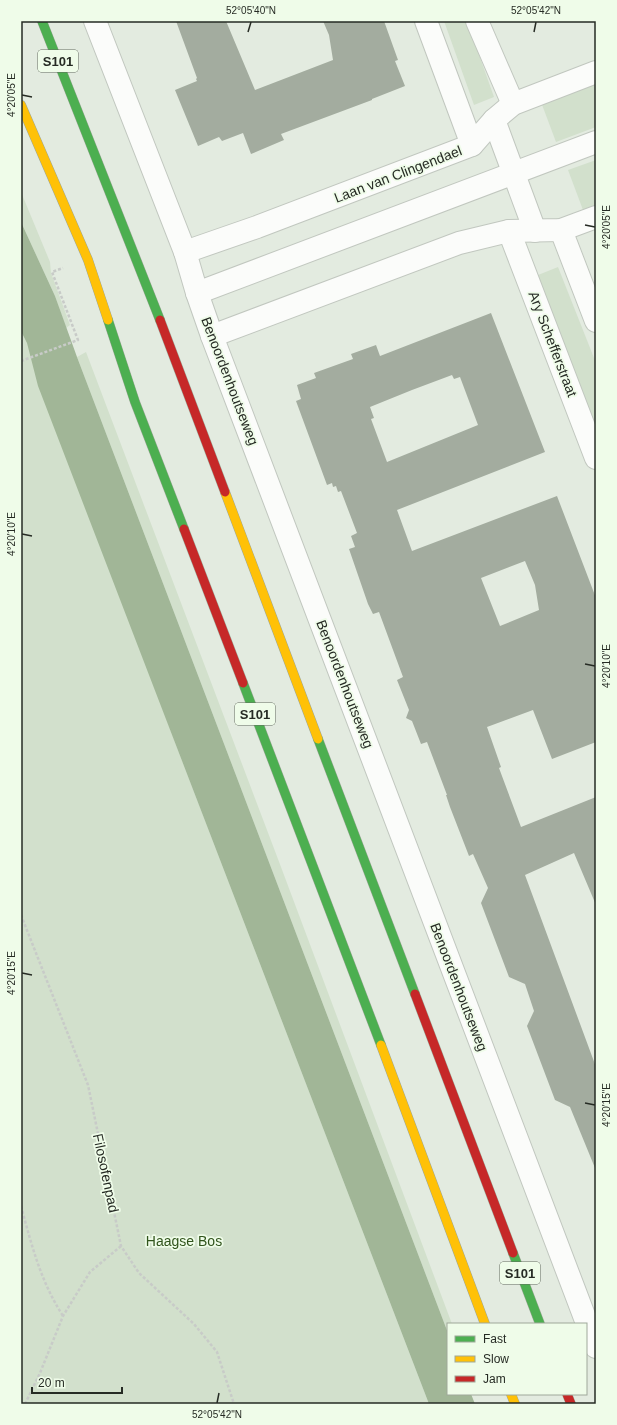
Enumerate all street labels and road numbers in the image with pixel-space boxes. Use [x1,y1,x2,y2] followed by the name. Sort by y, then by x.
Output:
[38,50,78,72] road number: S101
[332,142,464,206] street label: Laan van Clingendael
[525,289,581,399] street label: Ary Schefferstraat
[198,315,262,447] street label: Benoordenhoutseweg
[313,618,377,750] street label: Benoordenhoutseweg
[235,703,275,725] road number: S101
[427,921,491,1053] street label: Benoordenhoutseweg
[90,1132,122,1214] street label: Filosofenpad
[500,1262,540,1284] road number: S101

